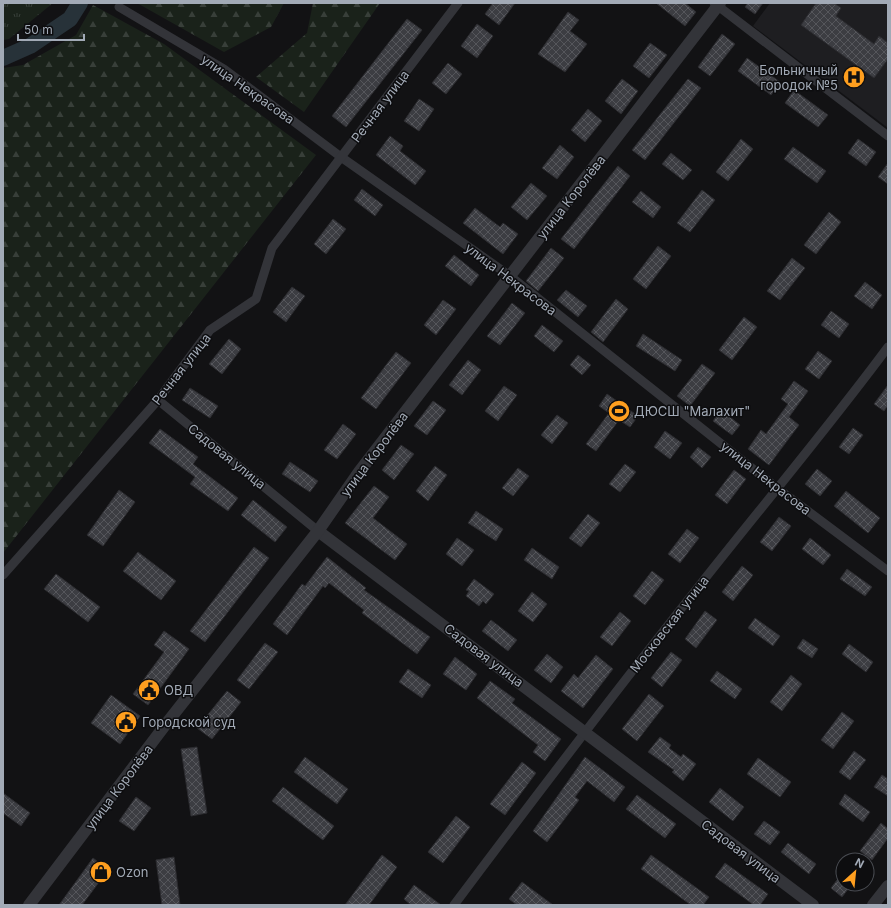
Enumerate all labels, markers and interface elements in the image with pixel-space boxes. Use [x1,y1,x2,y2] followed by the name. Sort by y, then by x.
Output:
[18,16,84,42] scale bar
[24,22,53,37] text: 50 m
[198,51,298,127] street label: улица Некрасова
[759,62,838,93] place label: Больничный городок №5
[841,64,867,90] hospital icon: Больничный городок №5
[348,67,412,145] street label: Речная улица
[533,152,609,242] street label: улица Королёва
[462,239,560,319] street label: улица Некрасова
[148,330,214,408] street label: Речная улица
[606,398,632,424] sports icon: ДЮСШ "Малахит"
[634,403,750,419] place label: ДЮСШ "Малахит"
[337,408,411,500] street label: улица Королёва
[185,420,269,492] street label: Садовая улица
[718,438,814,518] street label: улица Некрасова
[626,572,712,676] street label: Московская улица
[441,620,527,690] street label: Садовая улица
[136,677,162,703] public building icon: ОВД
[164,682,193,698] place label: ОВД
[113,709,139,735] public building icon: Городской суд
[142,714,236,730] place label: Городской суд
[82,741,156,833] street label: улица Королёва
[698,816,784,886] street label: Садовая улица
[835,852,875,892] north arrow
[853,855,866,871] text: N
[88,859,114,885] shop icon: Ozon
[116,864,148,880] place label: Ozon

